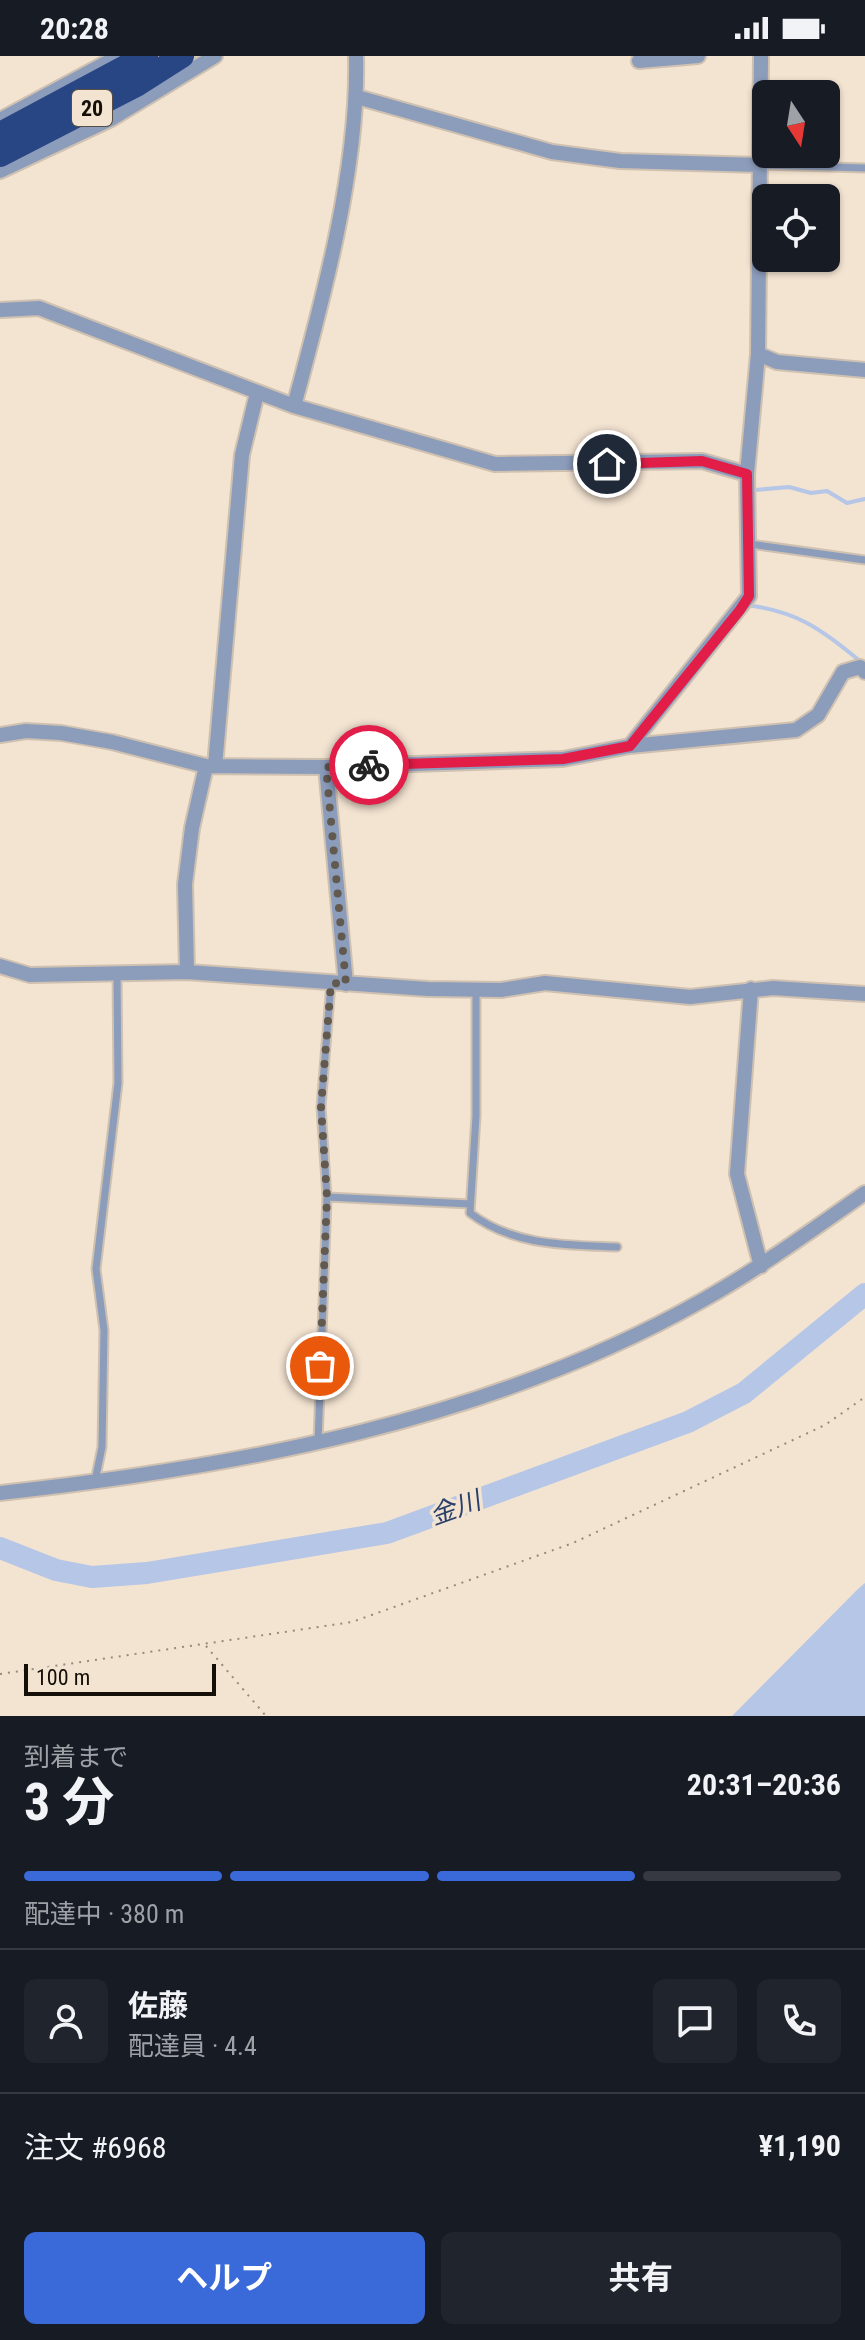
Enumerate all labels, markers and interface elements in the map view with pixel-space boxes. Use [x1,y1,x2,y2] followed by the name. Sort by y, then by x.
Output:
[40,11,109,46] text: 20:28
[752,80,840,168] north arrow
[752,80,840,272] map controls
[72,90,112,126] road number: 20
[752,184,840,272] button: locate
[573,430,641,498] pin
[585,442,629,486] icon: home
[329,725,409,805] courier
[347,743,391,787] icon: bike
[286,1332,354,1400] pin
[298,1344,342,1388] icon: bag
[425,1484,487,1531] water label: 金川
[24,1660,216,1696] scale bar
[36,1665,90,1690] text: 100 m
[24,1742,128,1772] text: 到着まで
[687,1767,841,1802] text: 20:31–20:36
[24,1772,114,1833] text: 3 分
[24,1899,184,1929] text: 配達中 · 380 m
[24,1979,108,2063] button: person
[653,1979,737,2063] button: chat
[757,1979,841,2063] button: phone
[128,1988,188,2023] text: 佐藤
[128,2031,257,2061] text: 配達員 · 4.4
[759,2128,841,2163] text: ¥1,190
[24,2130,167,2165] text: 注文 #6968
[24,2232,425,2324] button: ヘルプ
[441,2232,841,2324] button: 共有

